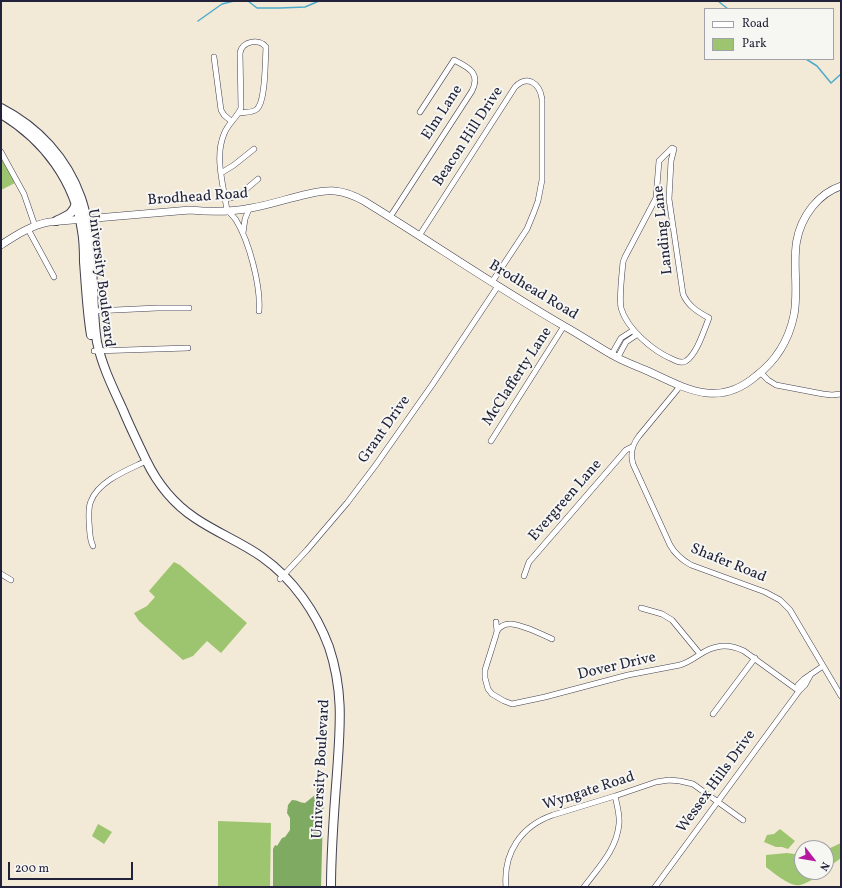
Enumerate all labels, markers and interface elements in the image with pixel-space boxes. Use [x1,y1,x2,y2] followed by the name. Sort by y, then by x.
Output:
[704,8,834,60] legend
[742,16,769,32] text: Road
[742,36,767,52] text: Park
[419,82,467,144] street label: Elm Lane
[430,84,508,190] street label: Beacon Hill Drive
[650,185,678,275] street label: Landing Lane
[147,186,249,210] street label: Brodhead Road
[83,208,117,348] street label: University Boulevard
[485,257,581,325] street label: Brodhead Road
[479,324,557,430] street label: McClafferty Lane
[355,393,415,467] street label: Grant Drive
[526,457,606,545] street label: Evergreen Lane
[688,541,768,587] street label: Shafer Road
[576,649,658,685] street label: Dover Drive
[309,699,335,839] street label: University Boulevard
[674,727,760,837] street label: Wessex Hills Drive
[541,769,637,815] street label: Wyngate Road
[794,840,834,880] north arrow
[10,854,135,880] scale bar
[815,859,832,873] text: N
[15,861,49,877] text: 200 m

